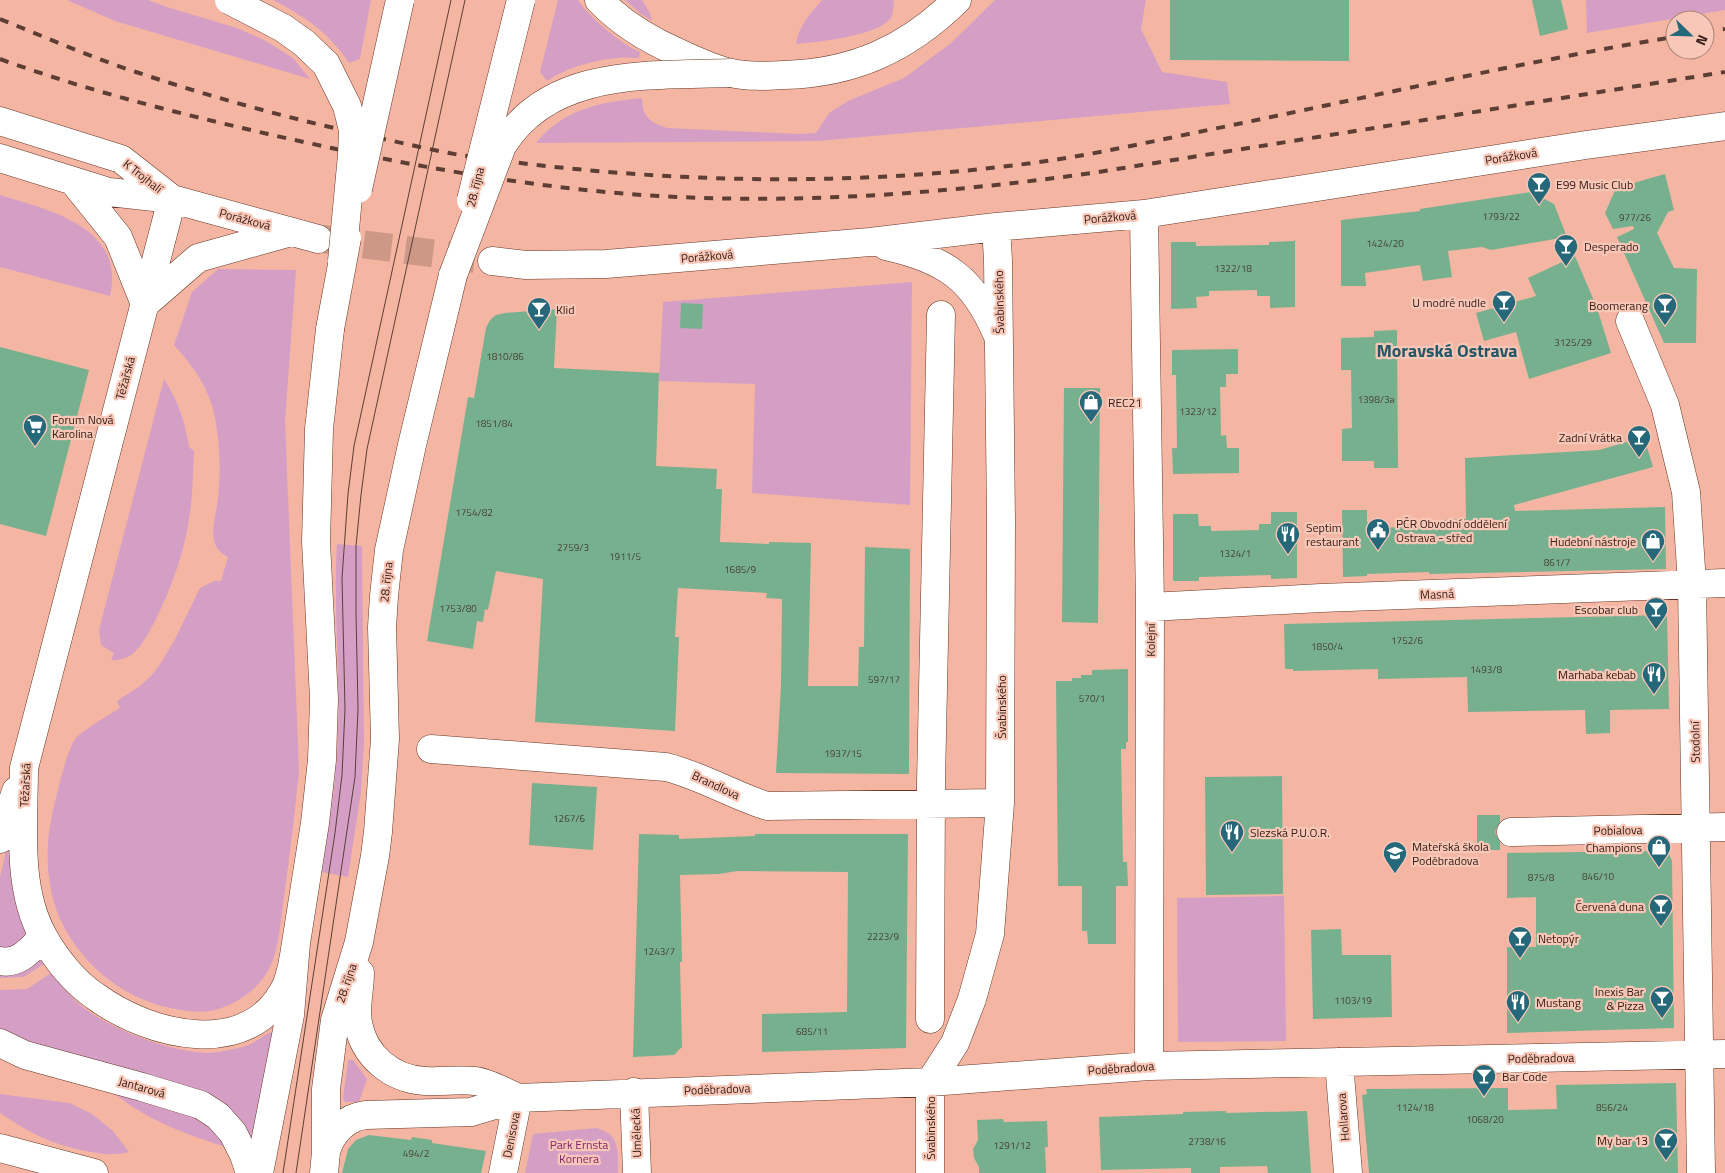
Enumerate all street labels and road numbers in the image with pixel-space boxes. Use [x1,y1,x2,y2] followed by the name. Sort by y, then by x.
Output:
[1484,143,1538,169] street label: Porážková
[119,154,168,198] street label: K Trojhalí
[461,165,489,209] street label: 28. října
[217,203,273,235] street label: Porážková
[1083,205,1137,229] street label: Porážková
[680,244,734,268] street label: Porážková
[989,270,1009,334] street label: Švabinského
[110,354,140,402] street label: Těžařská
[374,561,398,603] street label: 28. října
[1420,584,1454,604] street label: Masná
[1141,622,1160,657] street label: Kolejní
[992,675,1011,739] street label: Švabinského
[1685,720,1705,763] street label: Stodolní
[14,762,36,808] street label: Těžařská
[689,766,743,804] street label: Brandlova
[1593,820,1643,840] street label: Pobialova
[330,961,362,1005] street label: 28. října
[1508,1048,1574,1068] street label: Poděbradova
[1087,1056,1155,1080] street label: Poděbradova
[116,1071,168,1103] street label: Jantarová
[683,1078,751,1100] street label: Poděbradova
[1331,1092,1355,1142] street label: Hollarova
[921,1096,940,1160] street label: Švabinského
[626,1108,646,1158] street label: Umělecká
[497,1110,525,1160] street label: Denisova

